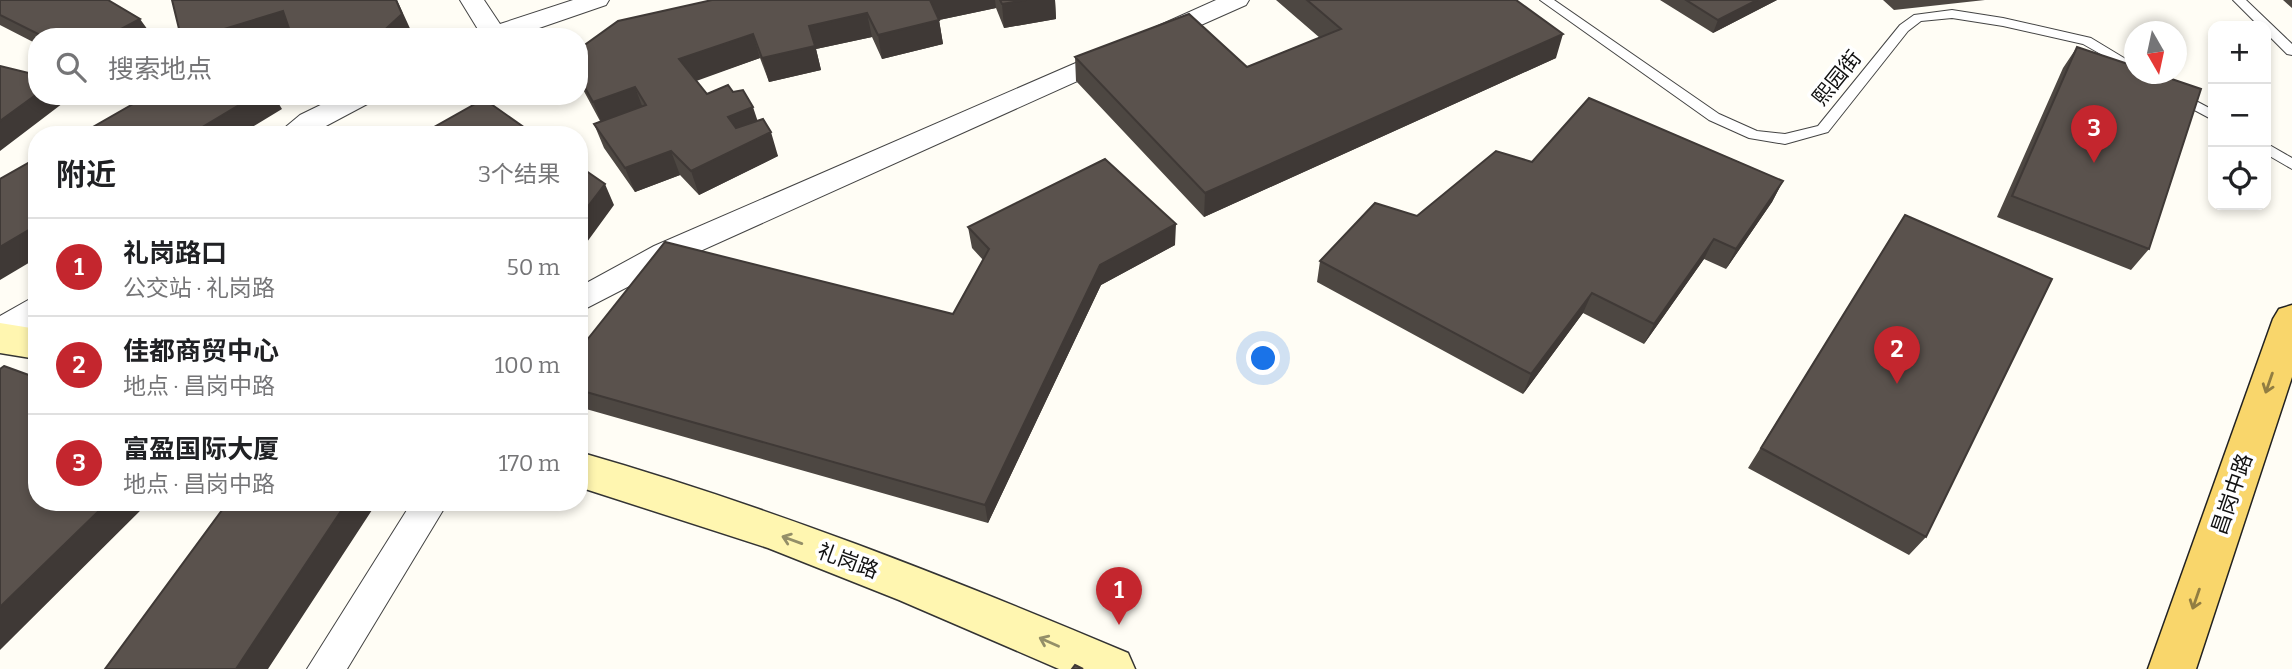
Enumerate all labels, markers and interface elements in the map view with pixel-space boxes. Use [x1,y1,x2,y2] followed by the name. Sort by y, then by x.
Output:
[2124,21,2187,84] north arrow
[2208,21,2271,210] map controls
[2208,21,2271,84] button: +
[28,28,588,105] search box
[1807,45,1867,111] street label: 熙园街
[52,48,90,86] icon: search
[108,54,212,85] text: 搜索地点
[2208,84,2271,147] button: −
[2071,105,2117,163] pin: 3
[2208,147,2271,210] button: locate
[56,157,116,193] text: 附近
[478,160,560,188] text: 3个结果
[123,238,227,269] text: 礼岗路口
[74,253,84,281] text: 1
[506,253,560,281] text: 50 m
[123,274,275,302] text: 公交站 · 礼岗路
[1874,326,1920,384] pin: 2
[123,336,279,367] text: 佳都商贸中心
[1246,341,1280,375] your location
[73,351,85,379] text: 2
[495,351,560,379] text: 100 m
[123,372,275,400] text: 地点 · 昌岗中路
[2262,372,2274,394] one-way arrow
[123,434,279,465] text: 富盈国际大厦
[72,449,86,477] text: 3
[498,449,560,477] text: 170 m
[2206,450,2258,538] street label: 昌岗中路
[123,470,275,498] text: 地点 · 昌岗中路
[781,533,803,545] one-way arrow
[814,538,882,584] street label: 礼岗路
[1096,567,1142,625] pin: 1
[2189,587,2201,609] one-way arrow
[1038,635,1060,648] one-way arrow

